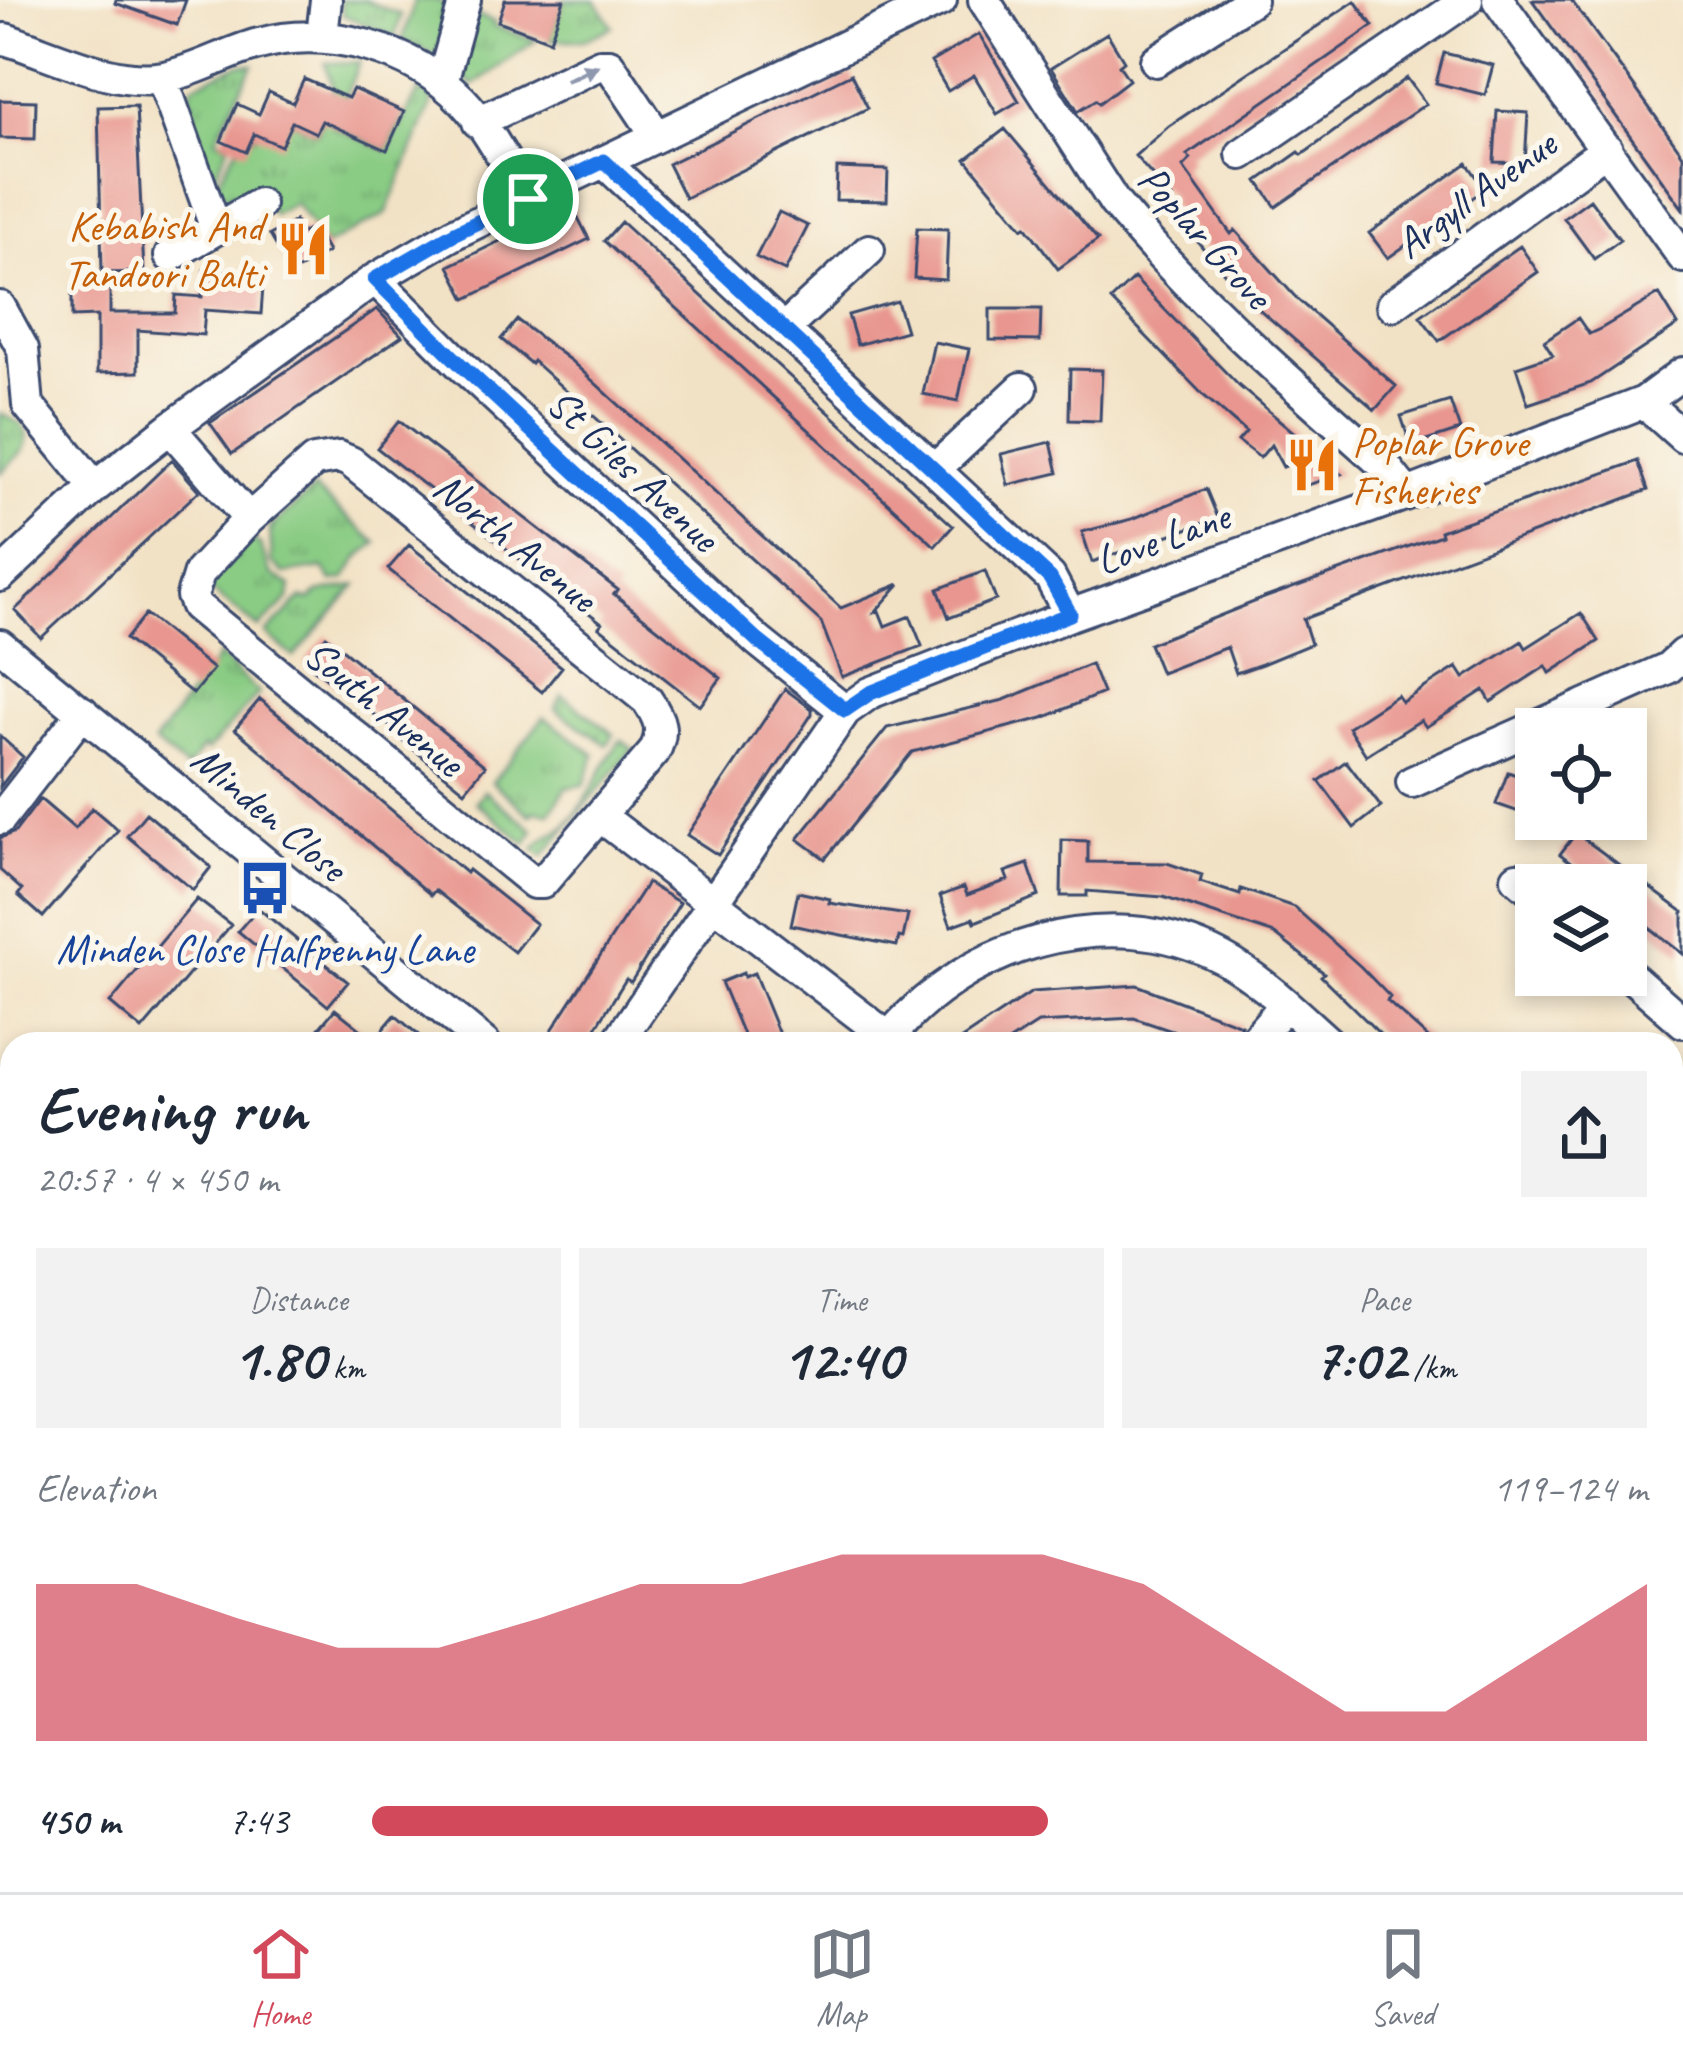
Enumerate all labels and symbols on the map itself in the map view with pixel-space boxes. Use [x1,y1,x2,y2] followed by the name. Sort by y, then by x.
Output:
[565,63,600,83] one-way arrow
[1385,117,1569,270] street label: Argyll Avenue
[477,148,579,250] pin
[1126,154,1286,323] street label: Poplar Grove
[63,200,268,301] place label: Kebabish And Tandoori Balti
[274,220,332,278] restaurant icon: Kebabish And Tandoori Balti
[536,377,732,565] street label: St Giles Avenue
[1352,416,1531,517] place label: Poplar Grove Fisheries
[1283,436,1341,494] restaurant icon: Poplar Grove Fisheries
[423,460,609,626] street label: North Avenue
[1088,489,1240,587] street label: Love Lane
[294,628,476,790] street label: South Avenue
[181,733,360,896] street label: Minden Close
[236,859,294,917] bus stop icon: Minden Close Halfpenny Lane
[56,923,476,976] place label: Minden Close Halfpenny Lane

